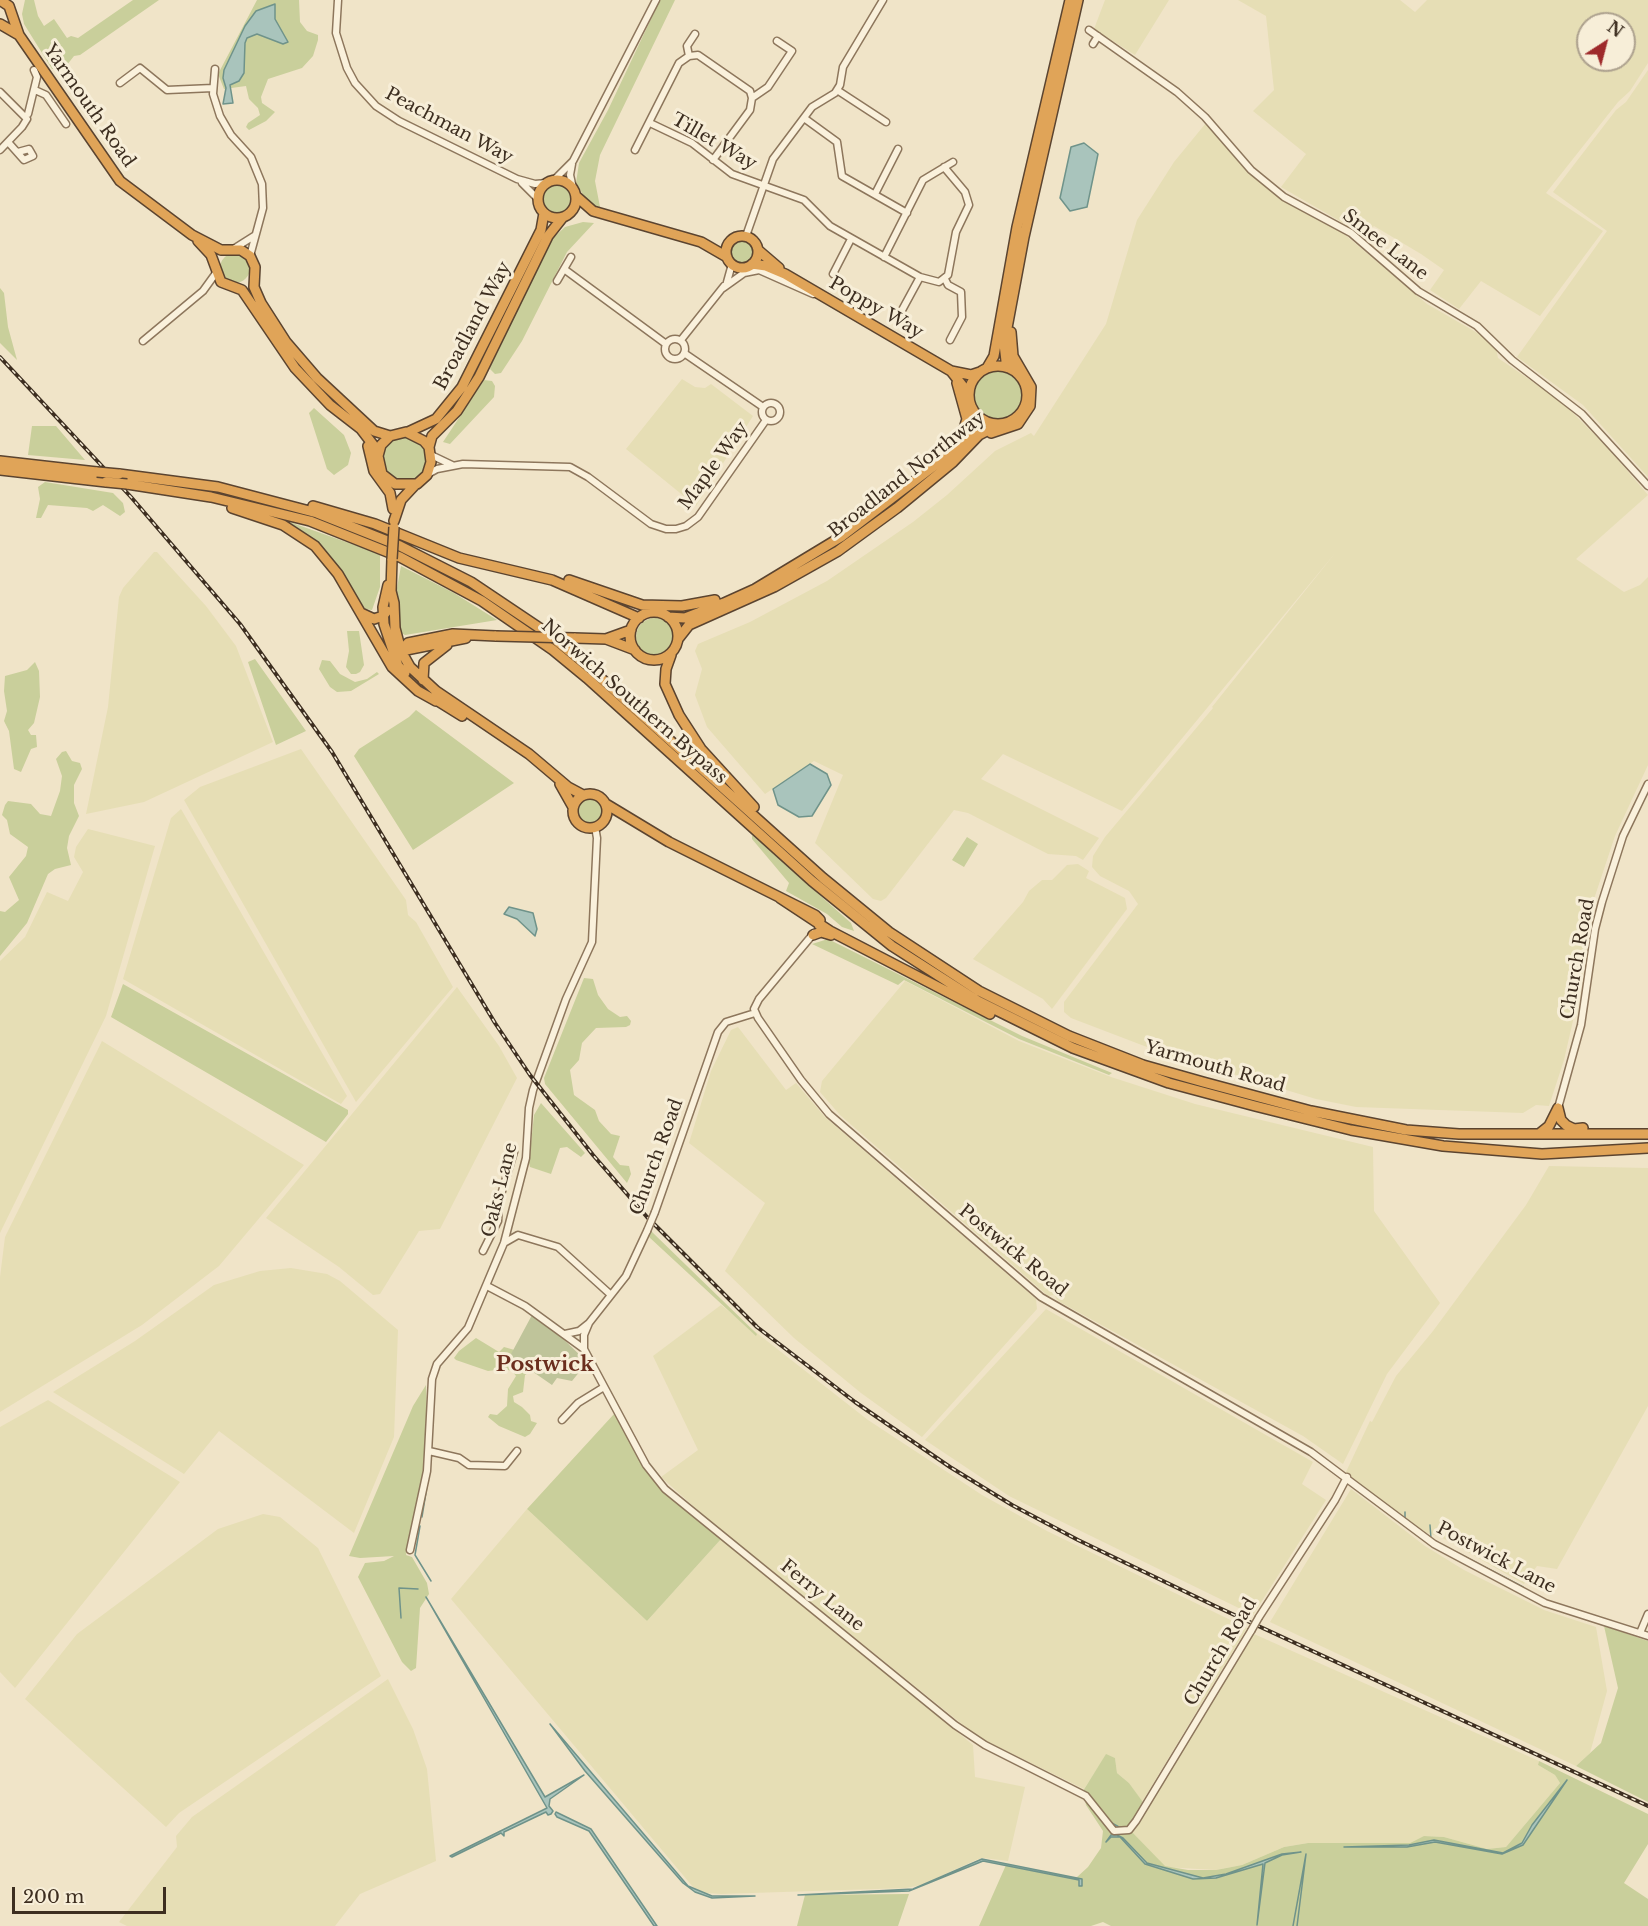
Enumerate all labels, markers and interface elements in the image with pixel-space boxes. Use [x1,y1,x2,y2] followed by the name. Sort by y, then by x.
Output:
[1576,12,1636,72] north arrow
[1603,17,1627,42] text: N
[38,40,140,172] street label: Yarmouth Road
[381,83,517,169] street label: Peachman Way
[668,109,760,175] street label: Tillet Way
[1338,205,1432,285] street label: Smee Lane
[430,258,516,394] street label: Broadland Way
[825,272,927,344] street label: Poppy Way
[824,407,990,543] street label: Broadland Northway
[675,418,753,514] street label: Maple Way
[537,615,731,789] street label: Norwich Southern Bypass
[1557,897,1599,1021] street label: Church Road
[1142,1037,1288,1097] street label: Yarmouth Road
[626,1096,688,1218] street label: Church Road
[478,1140,522,1240] street label: Oaks Lane
[954,1200,1072,1302] street label: Postwick Road
[496,1352,594,1378] district label: Postwick
[1433,1518,1559,1598] street label: Postwick Lane
[776,1556,868,1636] street label: Ferry Lane
[1180,1594,1262,1710] street label: Church Road
[15,1875,170,1913] scale bar
[23,1886,84,1908] text: 200 m

